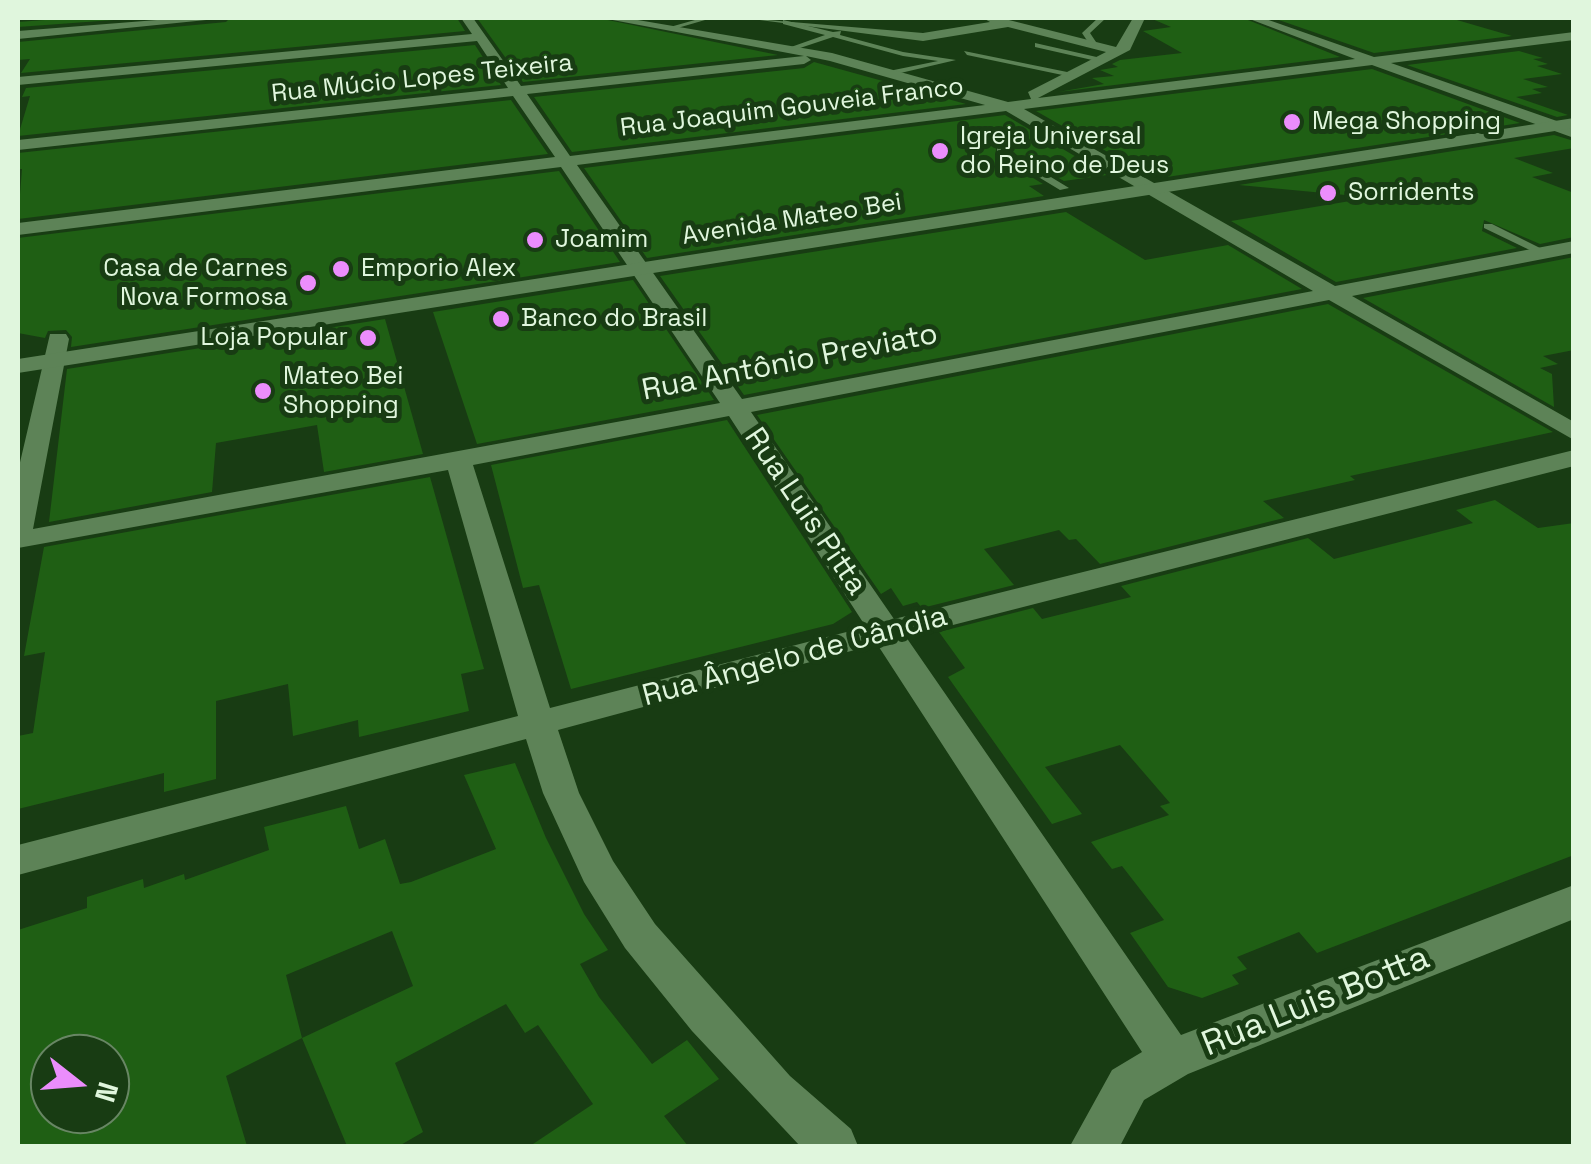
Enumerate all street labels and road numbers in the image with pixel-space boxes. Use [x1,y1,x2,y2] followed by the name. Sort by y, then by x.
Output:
[270,48,574,110] street label: Rua Múcio Lopes Teixeira
[619,72,965,144] street label: Rua Joaquim Gouveia Franco
[680,188,904,252] street label: Avenida Mateo Bei
[639,317,941,409] street label: Rua Antônio Previato
[736,422,874,602] street label: Rua Luis Pitta
[639,599,951,715] street label: Rua Ângelo de Cândia
[1196,937,1436,1067] street label: Rua Luis Botta

